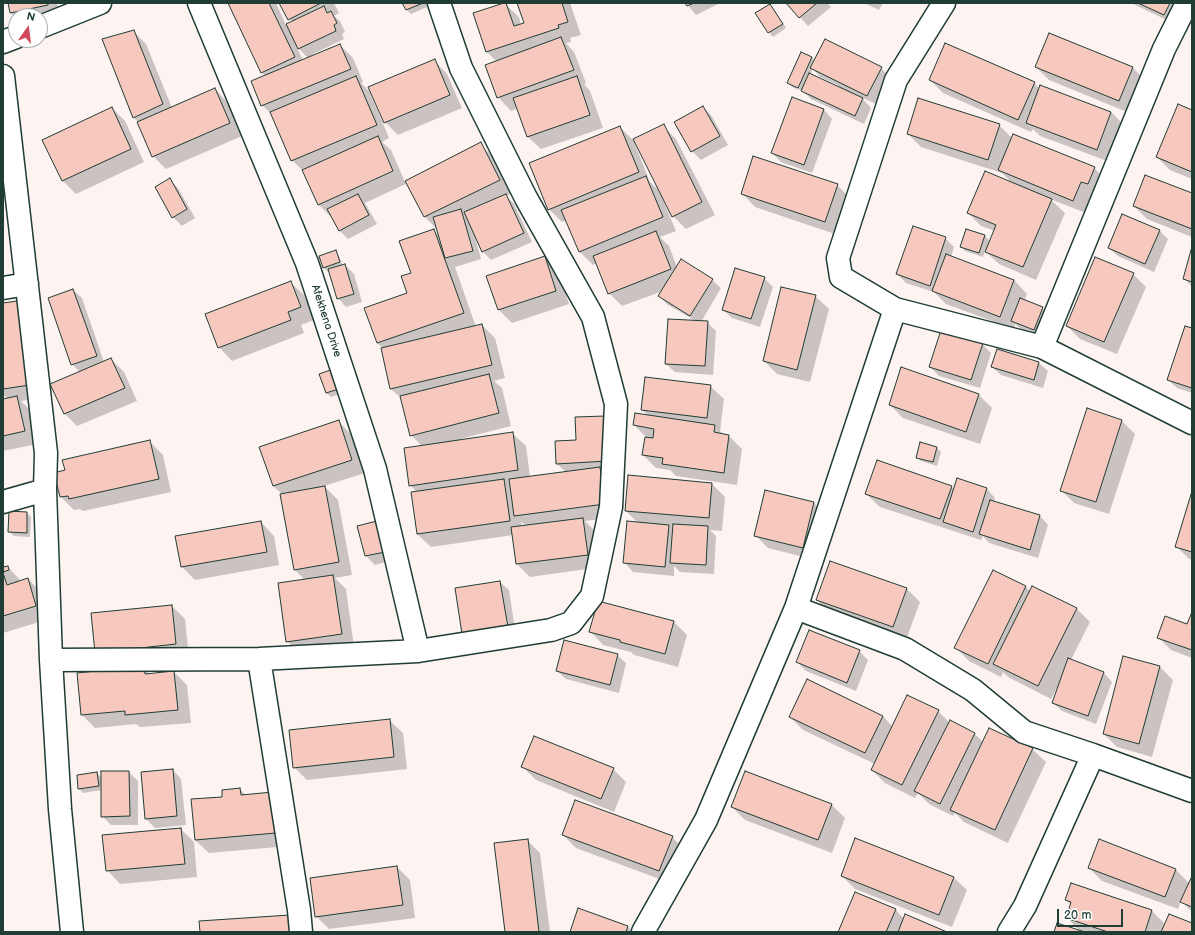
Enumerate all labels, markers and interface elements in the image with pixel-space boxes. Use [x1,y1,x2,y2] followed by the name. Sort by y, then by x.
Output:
[8,8,48,48] north arrow
[25,10,36,24] text: N
[308,283,344,359] street label: Afekhena Drive
[1059,901,1125,927] scale bar
[1064,908,1091,923] text: 20 m

